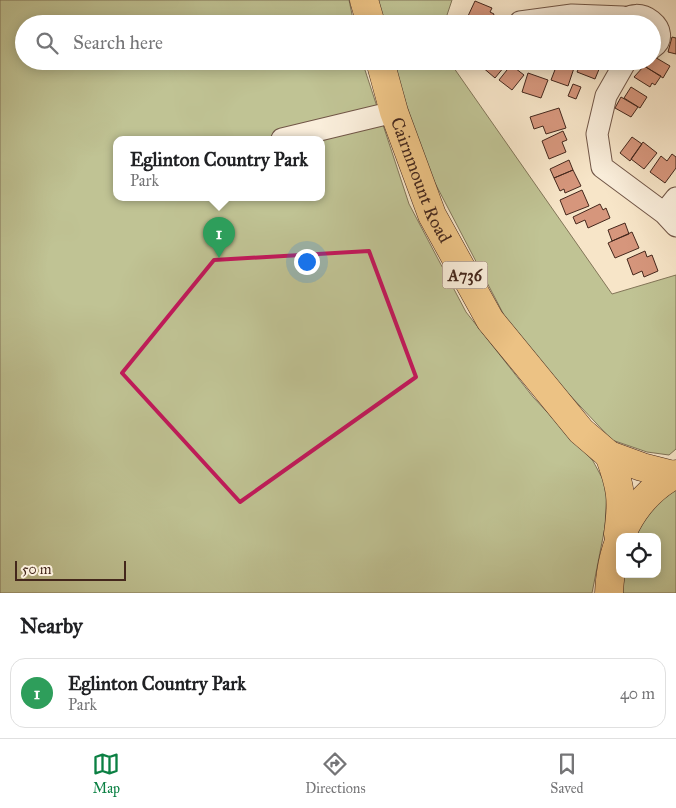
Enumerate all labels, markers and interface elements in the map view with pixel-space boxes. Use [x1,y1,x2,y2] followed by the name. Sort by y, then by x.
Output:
[15,15,661,70] search box
[33,29,61,57] icon: search
[73,31,163,54] text: Search here
[386,114,456,247] street label: Cairnmount Road
[113,136,325,201] popup
[130,148,308,171] text: Eglinton Country Park
[130,171,159,190] text: Park
[203,217,235,258] pin: 1
[294,249,320,275] your location
[442,262,488,288] road number: A736
[616,533,661,578] map controls
[616,533,661,578] button: locate
[15,558,126,581] scale bar
[22,561,51,578] text: 50 m
[20,613,83,639] text: Nearby
[68,672,246,695] text: Eglinton Country Park
[34,684,40,703] text: 1
[620,684,655,703] text: 40 m
[68,695,97,714] text: Park
[92,750,120,797] tab: Map
[305,750,366,797] tab: Directions
[550,750,584,797] tab: Saved

